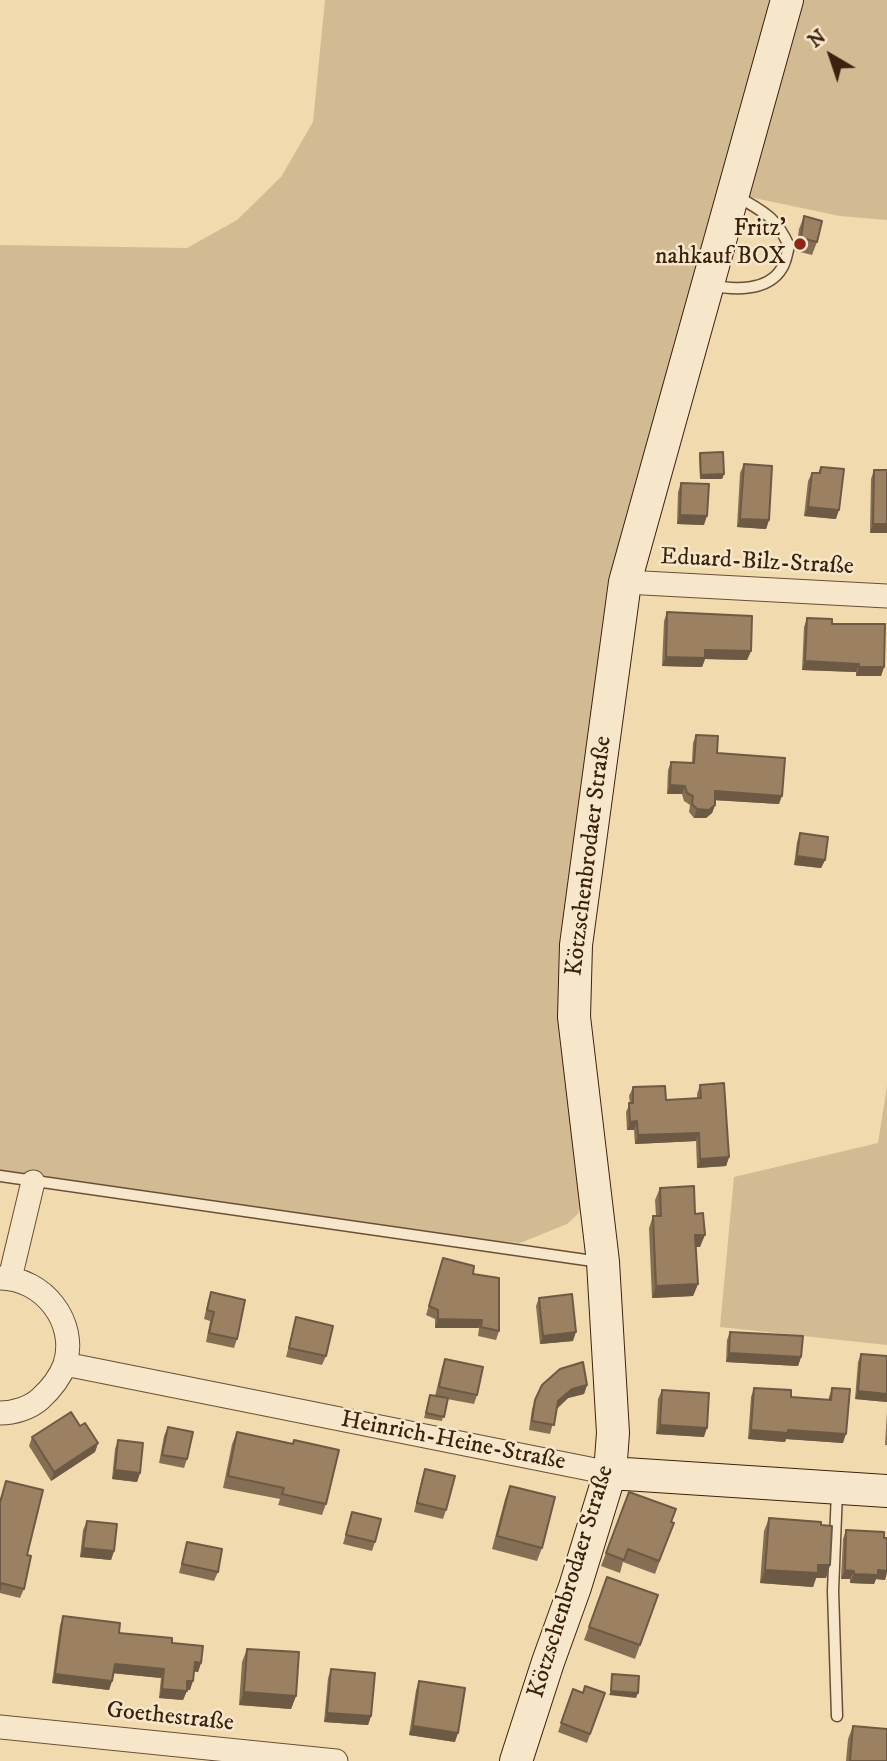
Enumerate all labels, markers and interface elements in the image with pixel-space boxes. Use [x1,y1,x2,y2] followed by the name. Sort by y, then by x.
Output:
[796,21,866,91] north arrow
[804,25,831,53] text: N
[655,216,786,272] place label: Fritz' nahkauf BOX
[792,236,808,252] marker: Fritz' nahkauf BOX
[659,544,855,582] street label: Eduard-Bilz-Straße
[561,734,619,978] street label: Kötzschenbrodaer Straße
[338,1406,568,1478] street label: Heinrich-Heine-Straße
[523,1462,621,1702] street label: Kötzschenbrodaer Straße
[105,1697,235,1739] street label: Goethestraße

